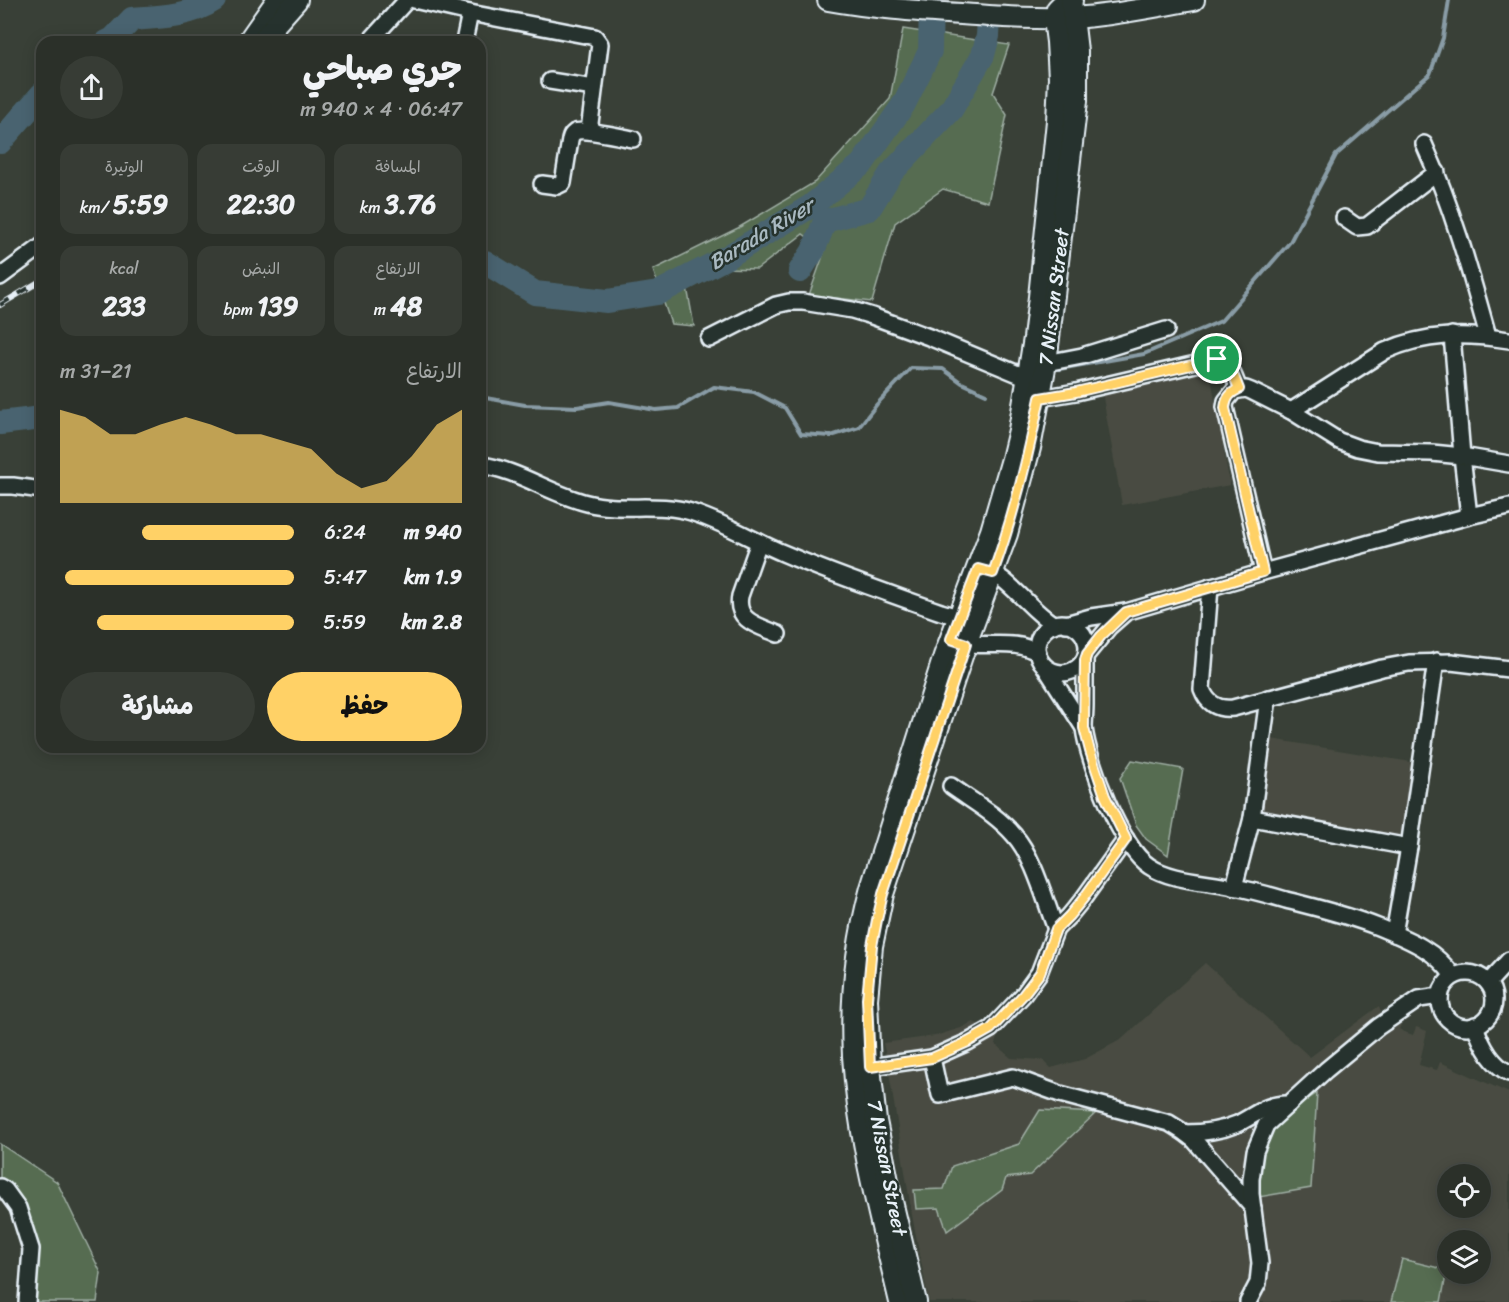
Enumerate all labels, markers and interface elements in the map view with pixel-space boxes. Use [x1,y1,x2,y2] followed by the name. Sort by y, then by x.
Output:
[303,40,462,98] text: جري صباحي
[60,56,123,119] button: share
[300,92,462,127] text: 06:47 · 4 × 940 m
[105,152,143,181] text: الوتيرة
[242,152,280,181] text: الوقت
[375,152,421,181] text: المسافة
[113,181,168,227] text: 5:59
[227,181,295,227] text: 22:30
[385,181,436,227] text: 3.76
[701,185,825,281] water label: Barada River
[80,193,113,222] text: /km
[360,193,385,222] text: km
[1028,225,1080,368] street label: 7 Nissan Street
[109,254,139,283] text: kcal
[242,254,280,283] text: النبض
[376,254,420,283] text: الارتفاع
[102,283,146,329] text: 233
[257,283,299,329] text: 139
[390,283,422,329] text: 48
[223,295,257,324] text: bpm
[374,295,390,324] text: m
[1191,333,1242,384] pin
[1200,342,1233,375] icon: arrive
[60,354,132,389] text: 21–31 m
[406,354,462,389] text: الارتفاع
[325,515,366,550] text: 6:24
[404,515,462,550] text: 940 m
[324,560,366,595] text: 5:47
[404,560,462,595] text: 1.9 km
[323,605,366,640] text: 5:59
[401,605,462,640] text: 2.8 km
[60,672,255,741] button: مشاركة
[267,672,462,741] button: حفظ
[857,1097,918,1240] street label: 7 Nissan Street
[1437,1164,1491,1284] map controls
[1437,1164,1491,1218] button: locate
[1437,1230,1491,1284] button: layers

